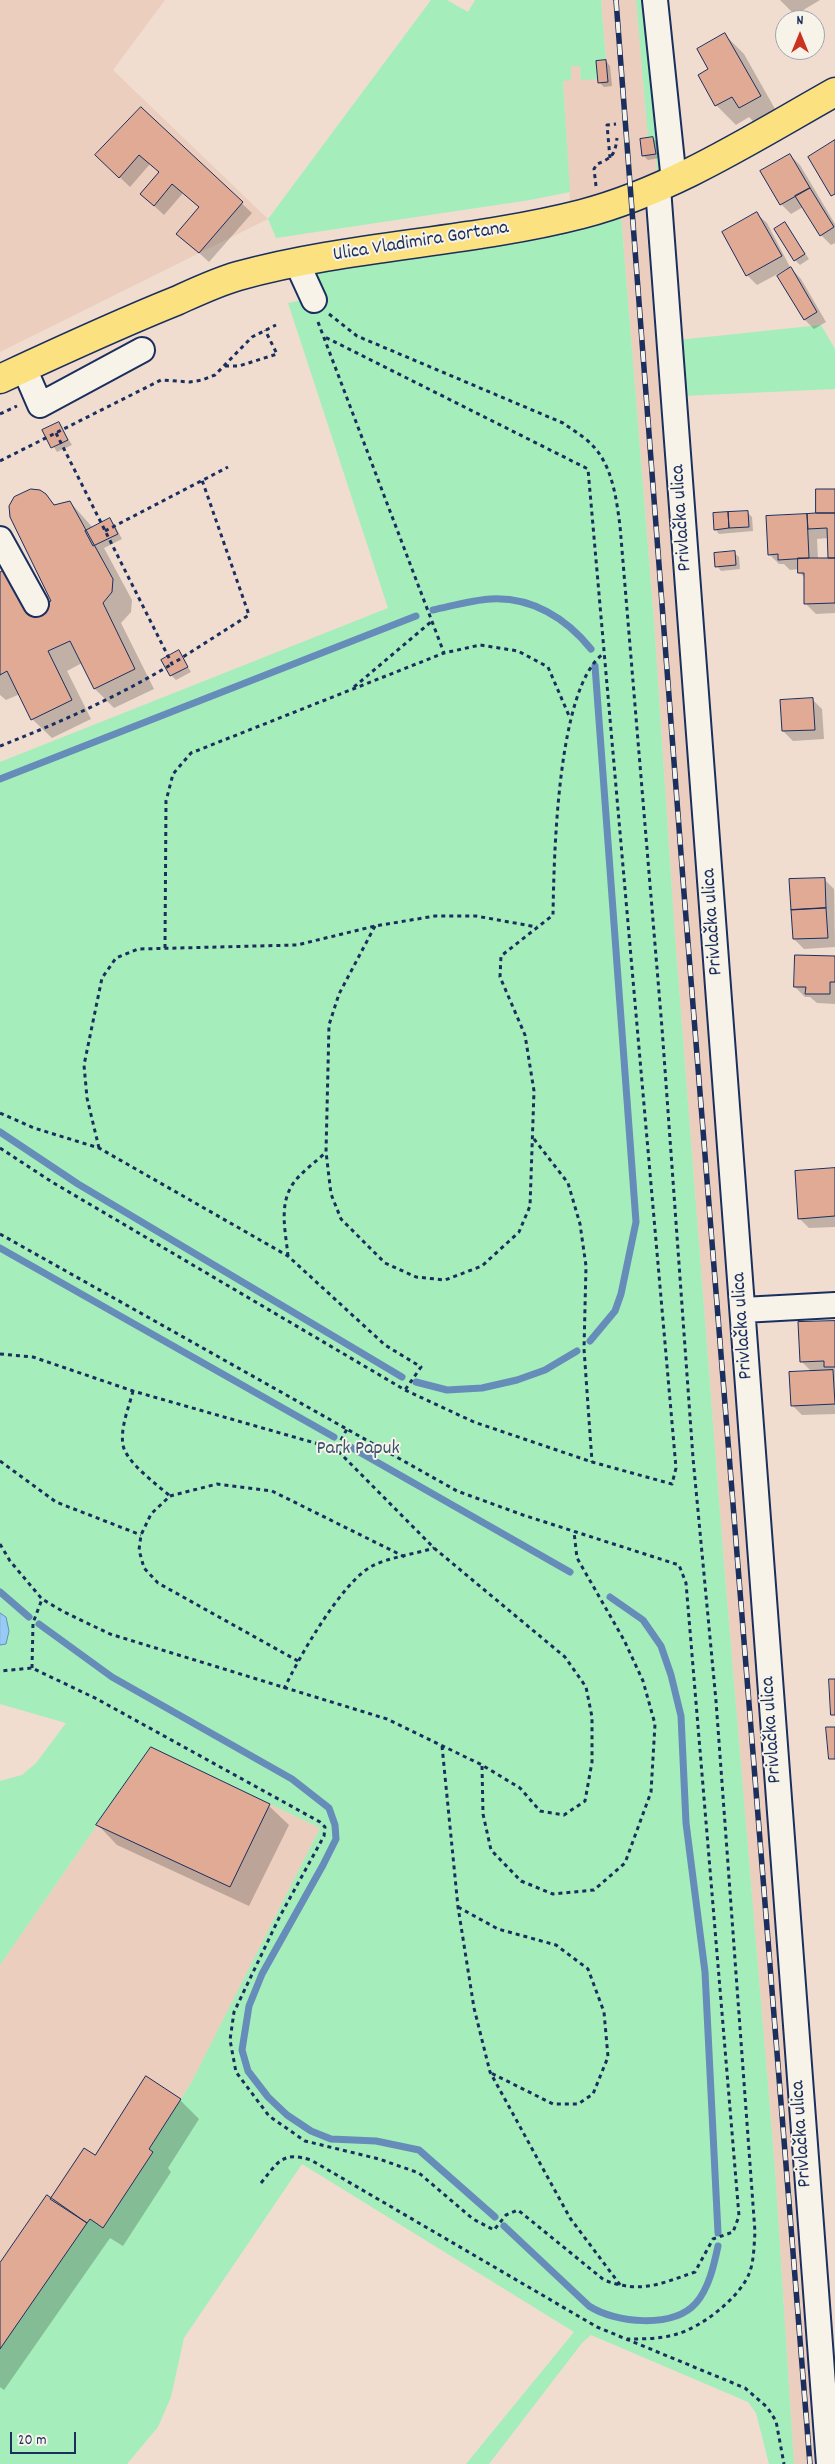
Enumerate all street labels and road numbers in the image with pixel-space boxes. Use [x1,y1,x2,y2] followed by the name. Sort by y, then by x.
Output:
[331,217,511,269] street label: Ulica Vladimira Gortana
[667,464,699,572] street label: Privlačka ulica
[698,868,730,976] street label: Privlačka ulica
[728,1272,760,1380] street label: Privlačka ulica
[757,1676,789,1784] street label: Privlačka ulica
[787,2080,819,2188] street label: Privlačka ulica

